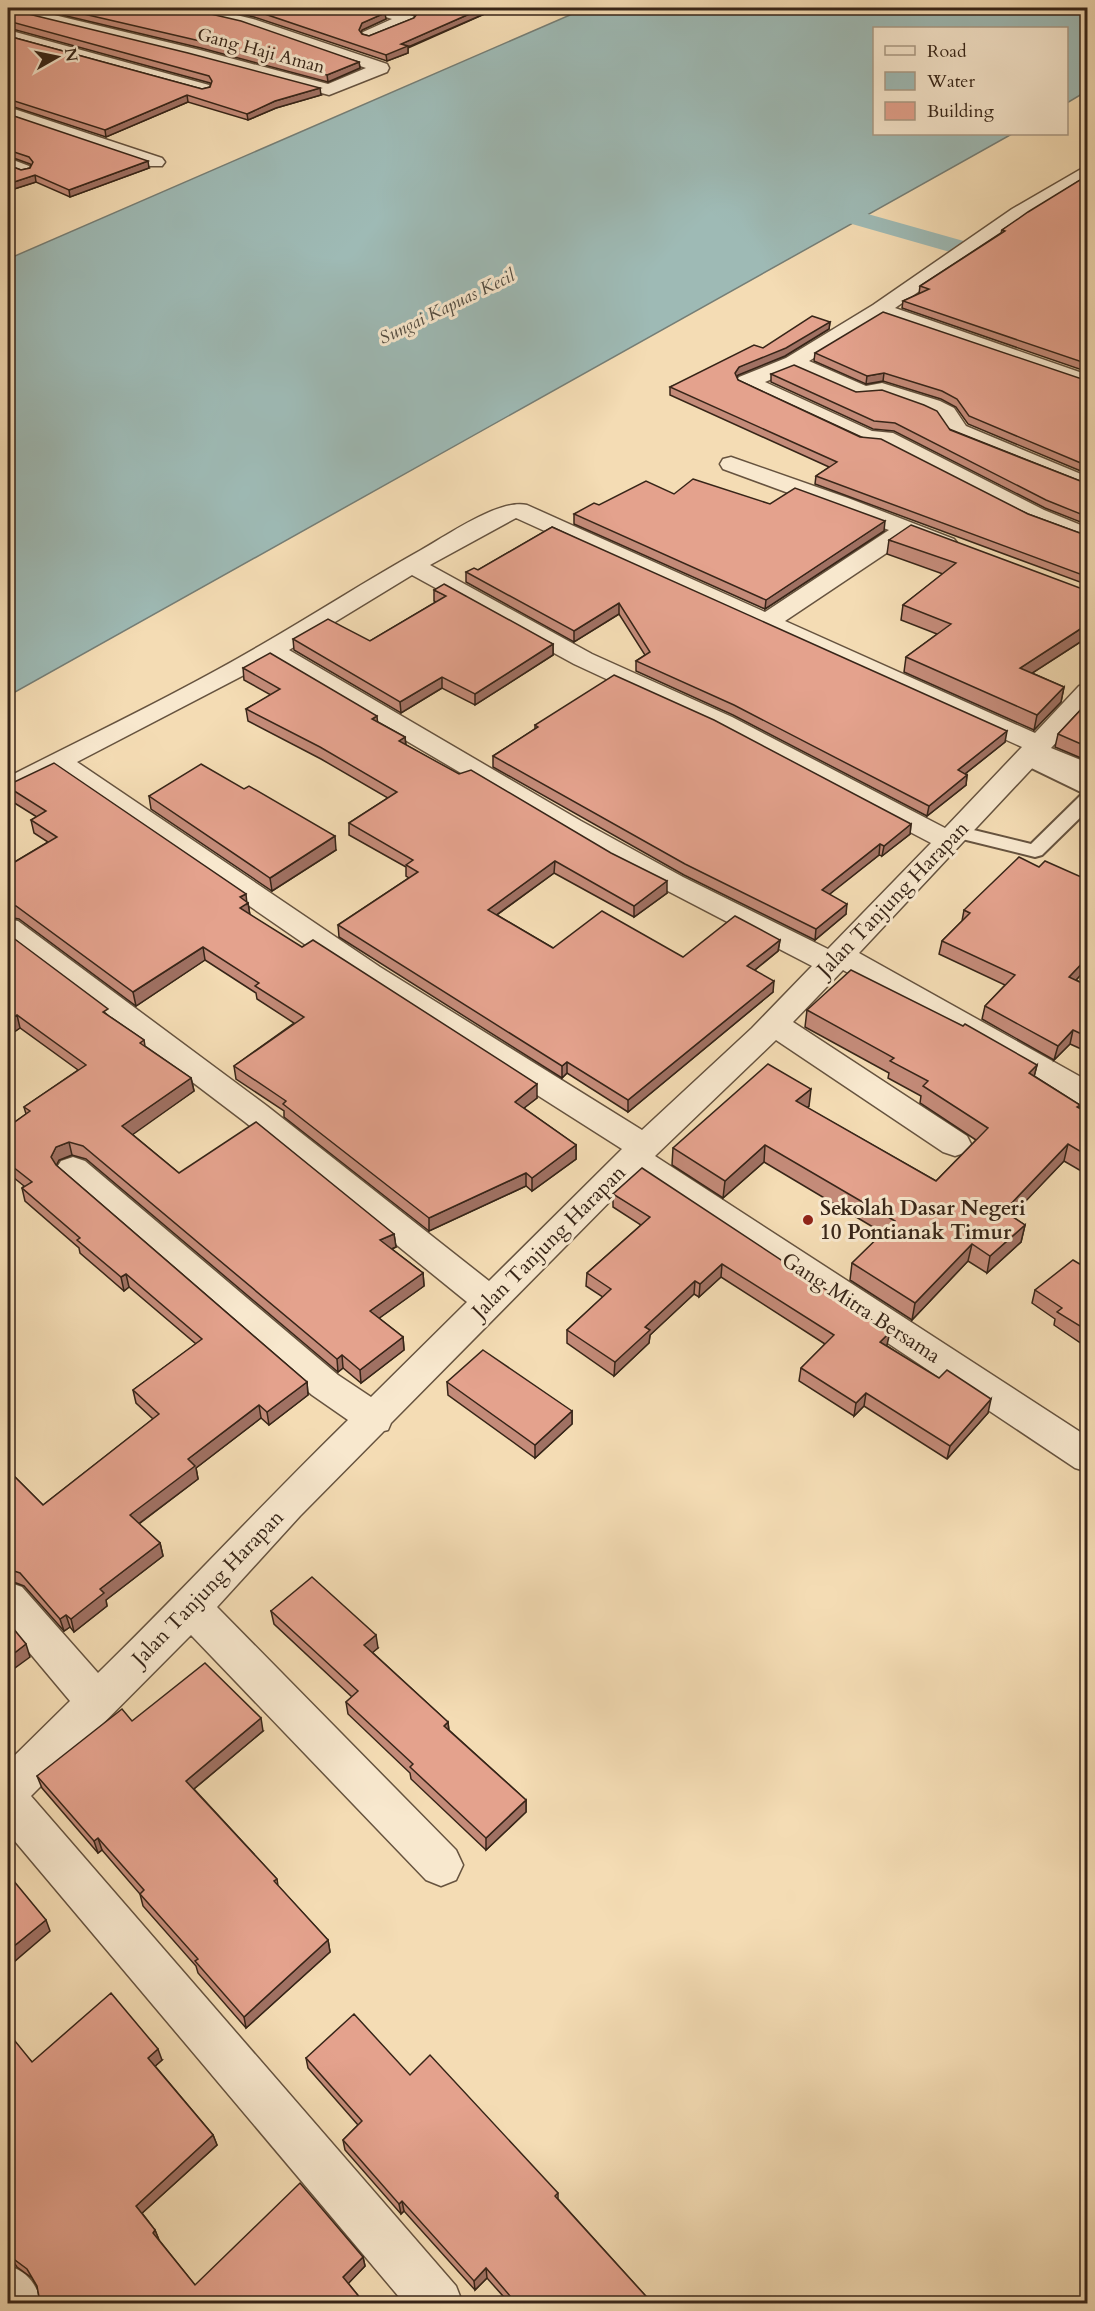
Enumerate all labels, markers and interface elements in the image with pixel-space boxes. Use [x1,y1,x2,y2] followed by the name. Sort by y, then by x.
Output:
[194,22,328,80] street label: Gang Haji Aman
[27,27,87,87] north arrow
[873,27,1068,135] legend
[927,39,967,64] text: Road
[59,46,83,63] text: N
[926,69,976,94] text: Water
[927,99,995,124] text: Building
[375,263,520,351] water label: Sungai Kapuas Kecil
[809,814,975,986] street label: Jalan Tanjung Harapan
[463,1159,632,1328] street label: Jalan Tanjung Harapan
[820,1194,1026,1247] place label: Sekolah Dasar Negeri 10 Pontianak Timur
[801,1213,815,1227] marker: Sekolah Dasar Negeri 10 Pontianak Timur
[776,1246,946,1370] street label: Gang Mitra Bersama
[124,1503,290,1675] street label: Jalan Tanjung Harapan

